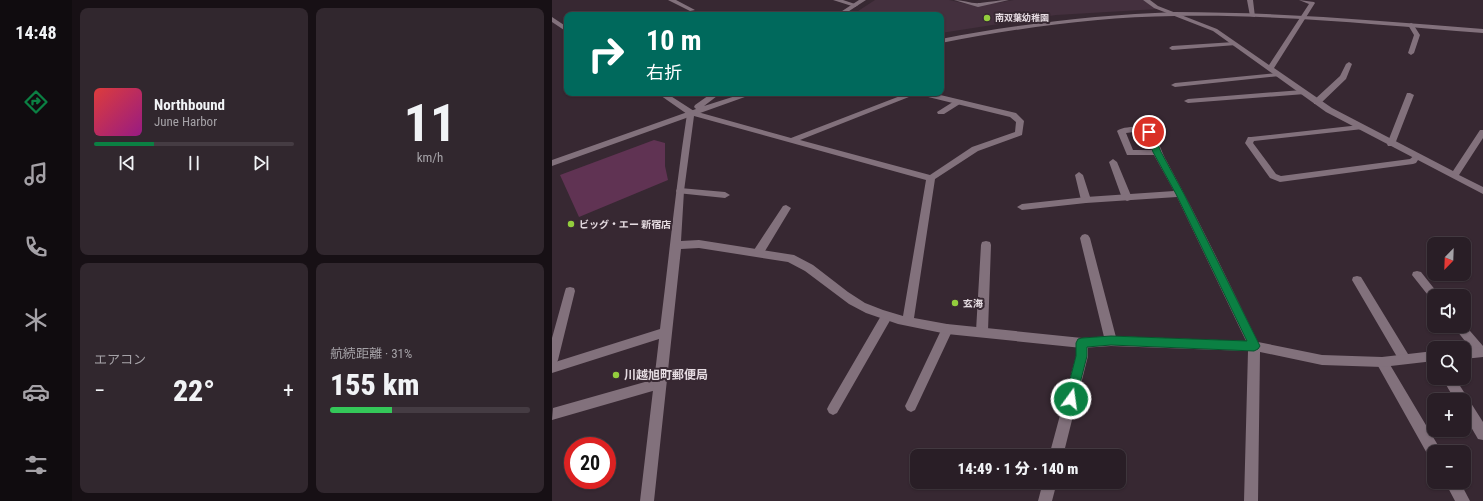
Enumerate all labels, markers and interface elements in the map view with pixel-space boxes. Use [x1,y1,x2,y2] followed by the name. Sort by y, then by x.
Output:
[982,13,992,23] marker: 南双葉幼稚園
[995,13,1049,23] place label: 南双葉幼稚園
[15,22,57,43] text: 14:48
[646,24,702,57] text: 10 m
[580,28,632,80] icon: right
[646,62,682,83] text: 右折
[22,88,50,116] icon: directions
[404,93,456,154] text: 11
[154,96,225,114] text: Northbound
[154,114,217,129] text: June Harbor
[1132,115,1166,149] pin
[1138,121,1160,143] icon: arrive
[417,150,443,165] text: km/h
[116,152,138,174] icon: previous
[183,152,205,174] icon: pause
[250,152,272,174] icon: next
[22,160,50,188] icon: music
[566,219,576,229] marker: ビッグ・エー 新宿店
[579,219,671,230] place label: ビッグ・エー 新宿店
[22,233,50,261] icon: phone
[1427,237,1471,281] north arrow
[1427,237,1471,489] map controls
[1427,289,1471,333] button: sound
[950,298,960,308] marker: 玄海
[963,298,983,309] place label: 玄海
[22,306,50,334] icon: climate
[1427,341,1471,385] button: search
[330,346,412,361] text: 航続距離 · 31%
[94,352,146,367] text: エアコン
[330,367,419,402] text: 155 km
[624,368,708,382] place label: 川越旭町郵便局
[611,370,621,380] marker: 川越旭町郵便局
[173,373,215,408] text: 22°
[22,378,50,406] icon: car
[94,378,105,403] text: −
[283,378,294,403] text: +
[1050,378,1092,420] position arrow
[1427,393,1471,437] button: +
[564,437,616,489] speed limit sign: 20
[1427,445,1471,489] button: −
[22,451,50,479] icon: filters
[958,460,1078,478] text: 14:49 · 1 分 · 140 m

